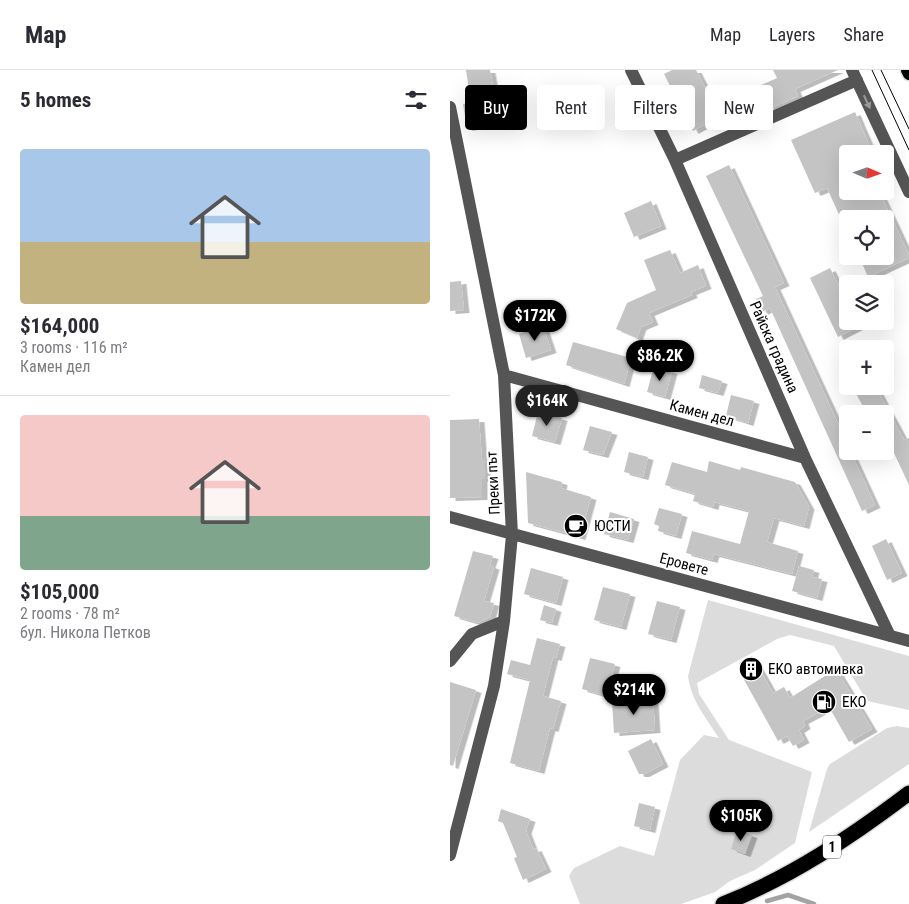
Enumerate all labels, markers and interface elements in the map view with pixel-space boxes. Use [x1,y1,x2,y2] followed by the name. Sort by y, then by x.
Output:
[25,21,66,49] text: Map
[710,24,741,45] text: Map
[769,24,816,45] text: Layers
[844,24,884,45] text: Share
[465,85,527,130] chip: Buy
[537,85,605,130] chip: Rent
[615,85,695,130] chip: Filters
[705,85,773,130] chip: New
[402,86,430,114] icon: filters
[20,88,91,112] text: 5 homes
[864,95,872,109] one-way arrow
[839,145,894,200] north arrow
[839,145,894,460] map controls
[180,182,270,272] icon: home
[839,210,894,265] button: locate
[839,275,894,330] button: layers
[746,298,802,396] street label: Райска градина
[500,300,570,342] pin: $172K
[514,306,556,325] text: $172K
[20,314,99,338] text: $164,000
[20,338,128,357] text: 3 rooms · 116 m²
[619,340,701,382] pin: $86.2K
[839,340,894,395] button: +
[637,346,683,365] text: $86.2K
[20,357,91,376] text: Камен дел
[512,384,582,427] pin: $164K
[526,391,568,410] text: $164K
[668,396,736,430] street label: Камен дел
[839,405,894,460] button: −
[180,447,270,537] icon: home
[482,451,504,515] street label: Преки път
[563,513,589,539] cafe icon: ЮСТИ
[594,517,631,535] place label: ЮСТИ
[658,549,710,579] street label: Еровете
[20,580,99,604] text: $105,000
[20,604,120,623] text: 2 rooms · 78 m²
[20,623,151,642] text: бул. Никола Петков
[738,656,764,682] building icon: EKO автомивка
[768,660,863,678] place label: EKO автомивка
[599,674,669,716] pin: $214K
[613,680,655,699] text: $214K
[811,689,837,715] fuel station icon: EKO
[842,693,866,711] place label: EKO
[706,800,776,842] pin: $105K
[720,806,762,825] text: $105K
[823,836,841,859] road number: 1

